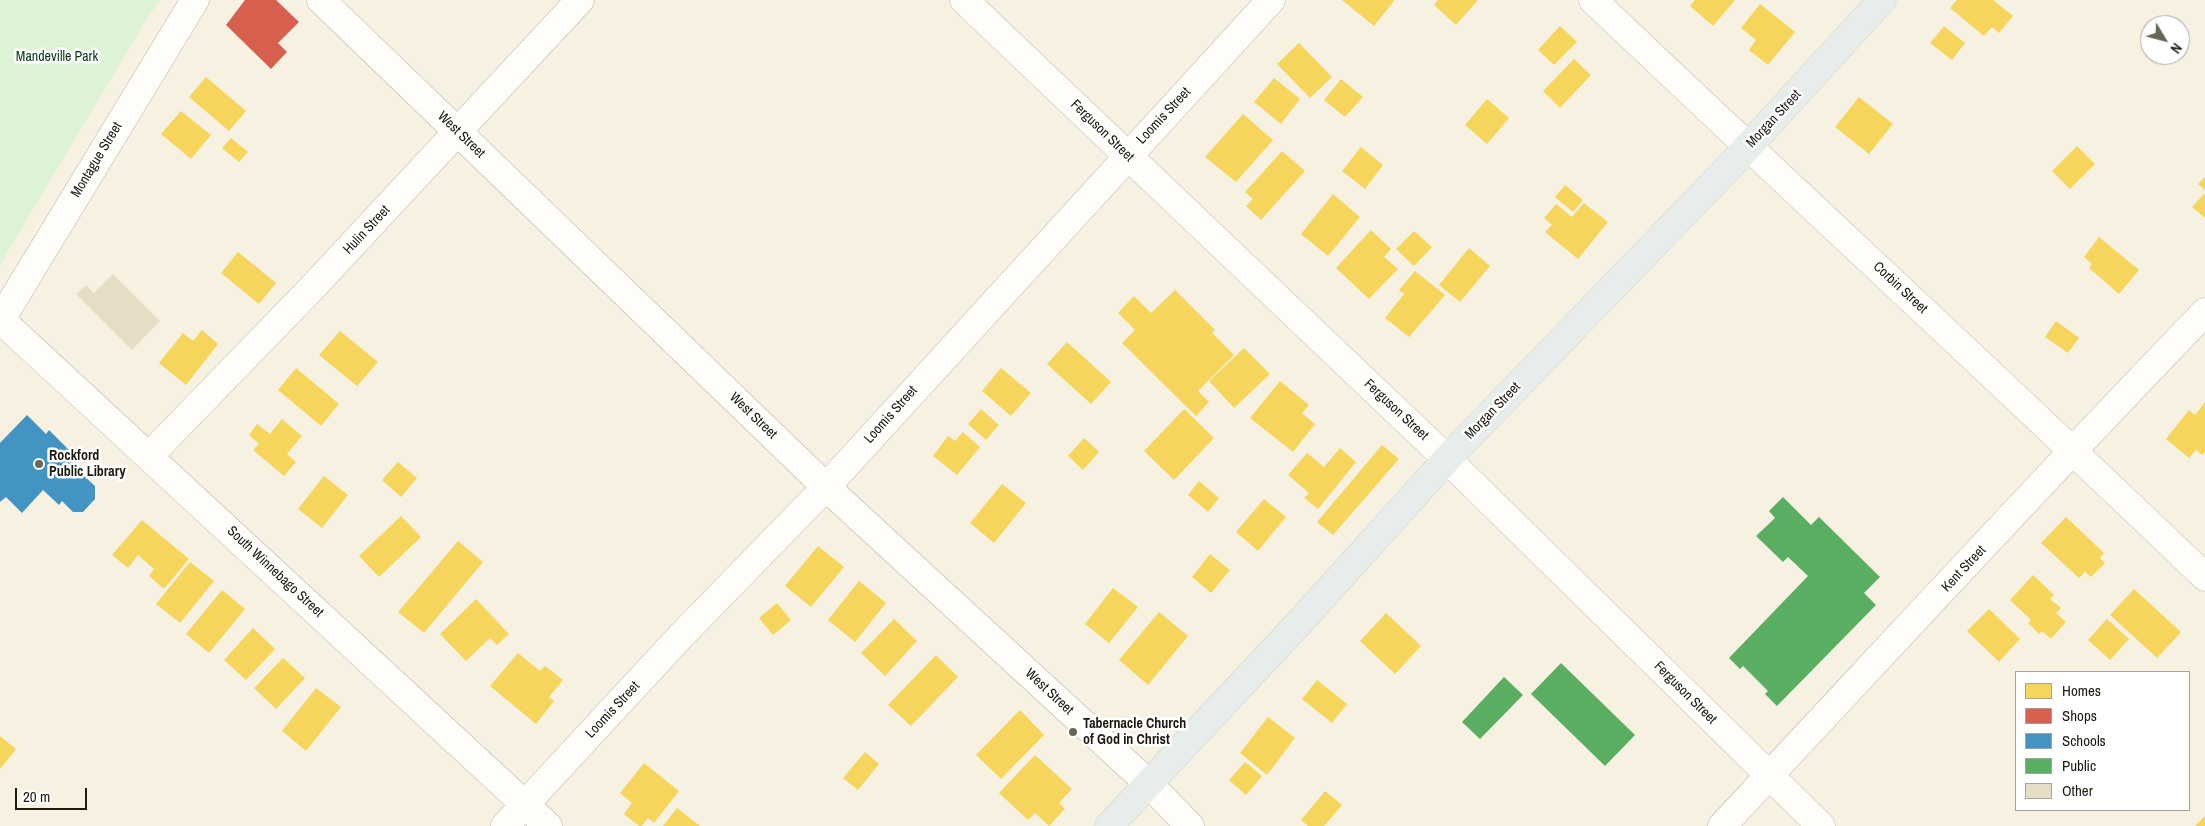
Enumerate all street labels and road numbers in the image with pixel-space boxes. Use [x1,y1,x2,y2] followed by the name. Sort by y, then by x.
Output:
[1133,84,1195,148] street label: Loomis Street
[1743,87,1805,151] street label: Morgan Street
[1067,97,1137,165] street label: Ferguson Street
[434,108,488,162] street label: West Street
[68,119,126,201] street label: Montague Street
[340,202,394,258] street label: Hulin Street
[1869,259,1931,317] street label: Corbin Street
[1360,376,1432,444] street label: Ferguson Street
[1462,379,1524,443] street label: Morgan Street
[861,383,921,447] street label: Loomis Street
[726,389,780,443] street label: West Street
[223,523,327,621] street label: South Winnebago Street
[1938,542,1990,596] street label: Kent Street
[1650,658,1720,728] street label: Ferguson Street
[1021,665,1077,719] street label: West Street
[582,678,644,742] street label: Loomis Street

